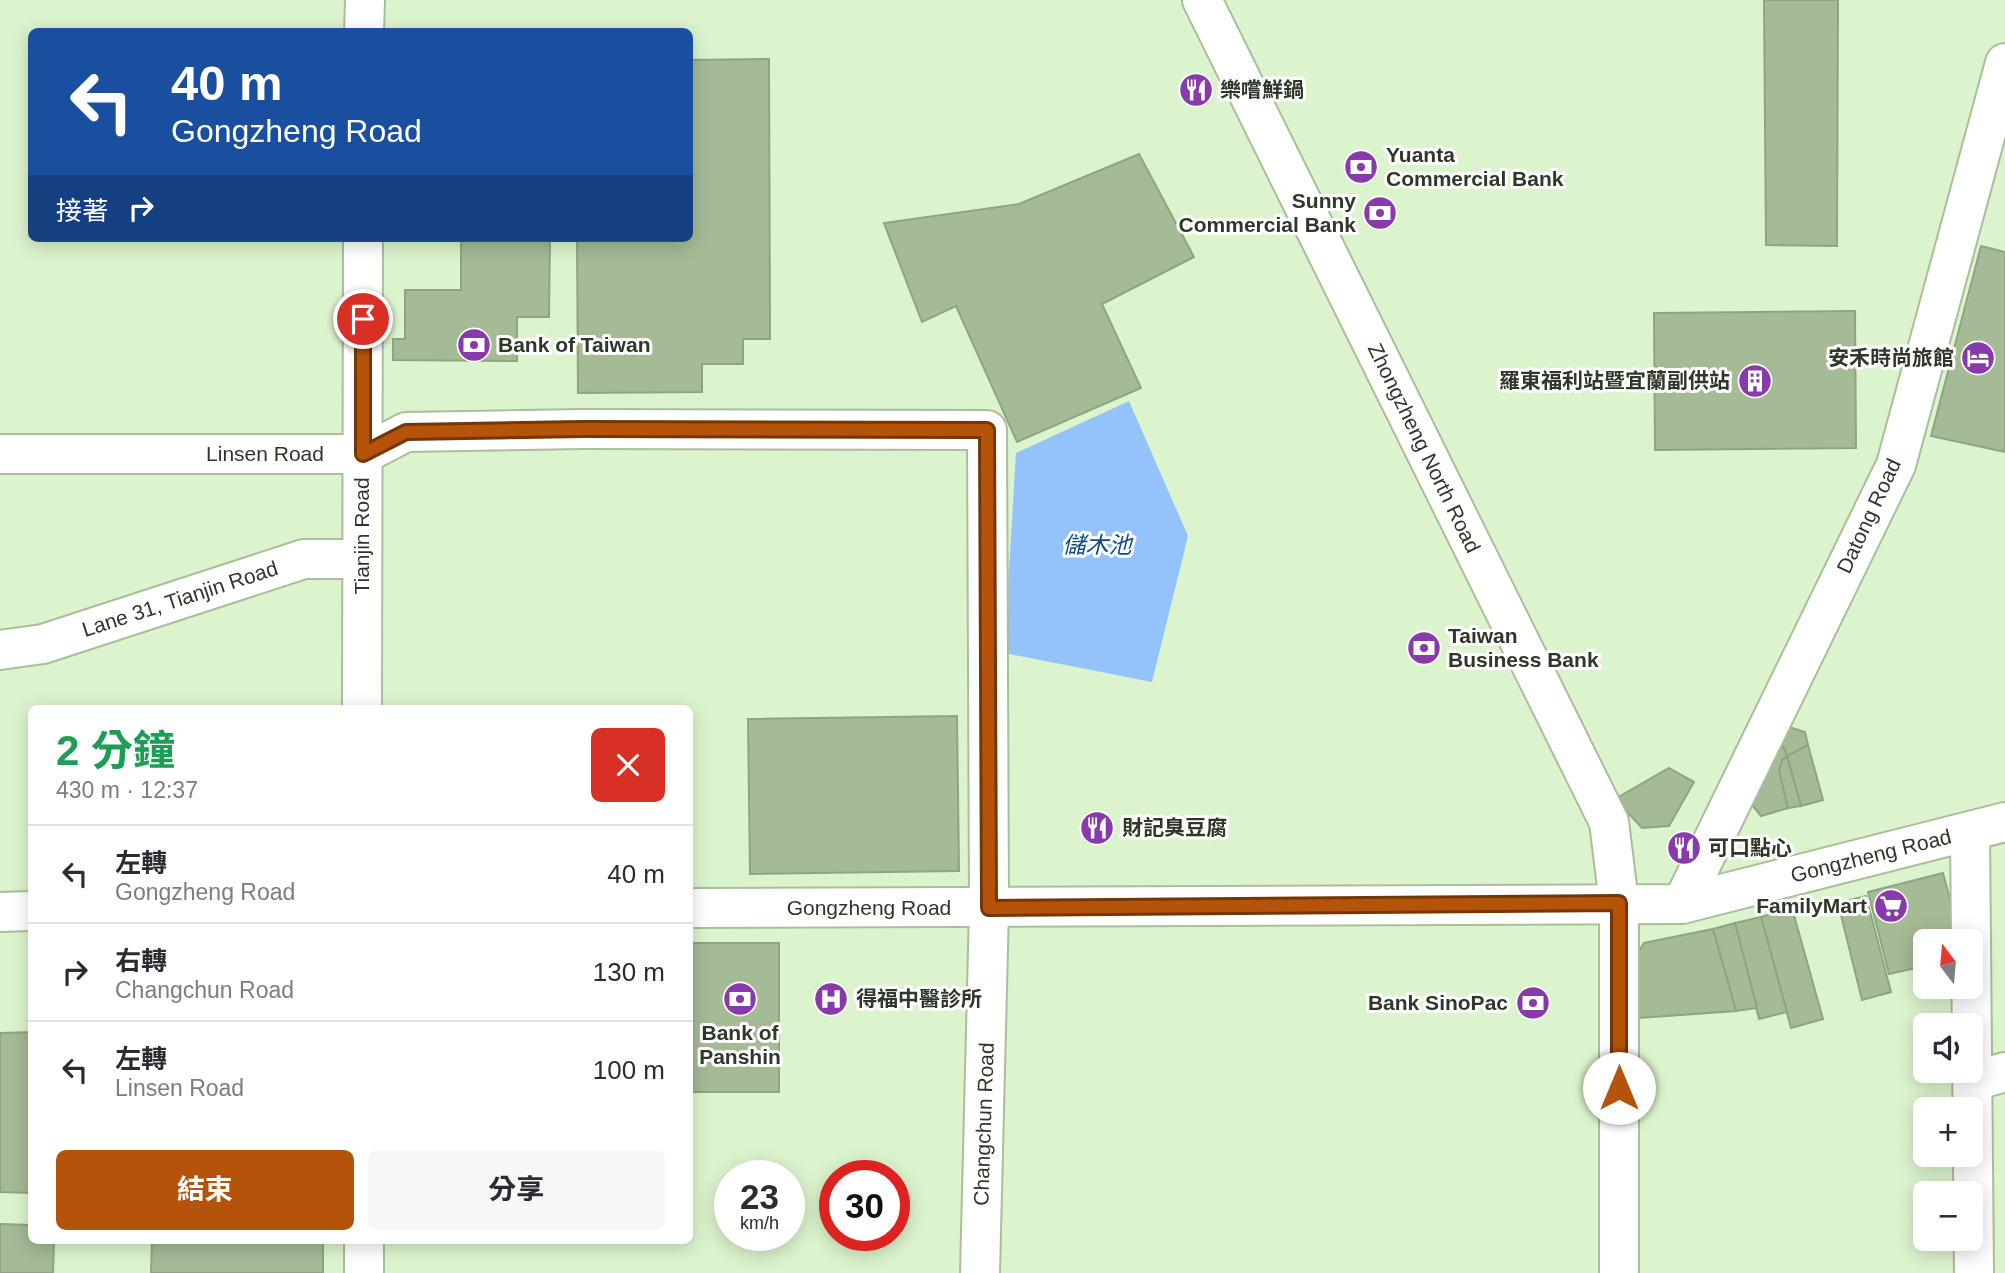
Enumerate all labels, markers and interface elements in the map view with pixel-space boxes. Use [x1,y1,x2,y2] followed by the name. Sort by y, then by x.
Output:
[56,56,147,147] icon: left
[171,56,283,110] text: 40 m
[1177,71,1215,109] restaurant icon: 樂嚐鮮鍋
[1220,78,1304,101] place label: 樂嚐鮮鍋
[171,113,422,149] text: Gongzheng Road
[1386,143,1564,190] place label: Yuanta Commercial Bank
[1342,148,1380,186] bank icon: Yuanta Commercial Bank
[122,189,160,227] icon: right
[1179,189,1356,236] place label: Sunny Commercial Bank
[1361,194,1399,232] bank icon: Sunny Commercial Bank
[56,196,108,226] text: 接著
[333,289,393,349] pin
[344,300,382,338] icon: arrive
[455,326,493,364] bank icon: Bank of Taiwan
[498,333,650,356] place label: Bank of Taiwan
[1364,339,1485,556] street label: Zhongzheng North Road
[1959,339,1997,377] hotel icon: 安禾時尚旅館
[1828,346,1954,369] place label: 安禾時尚旅館
[1736,362,1774,400] building icon: 羅東福利站暨宜蘭副供站
[1499,369,1730,392] place label: 羅東福利站暨宜蘭副供站
[206,442,324,465] street label: Linsen Road
[1832,455,1905,577] street label: Datong Road
[350,477,373,595] street label: Tianjin Road
[1063,532,1134,558] water label: 儲木池
[79,556,281,641] street label: Lane 31, Tianjin Road
[1448,624,1599,671] place label: Taiwan Business Bank
[1405,629,1443,667] bank icon: Taiwan Business Bank
[56,727,175,774] text: 2 分鐘
[591,728,665,802] button: close
[56,777,198,803] text: 430 m · 12:37
[1078,809,1116,847] restaurant icon: 財記臭豆腐
[1122,816,1227,839] place label: 財記臭豆腐
[1788,824,1954,887] street label: Gongzheng Road
[1665,829,1703,867] restaurant icon: 可口點心
[1708,836,1792,859] place label: 可口點心
[115,848,167,878] text: 左轉
[56,855,94,893] icon: left
[607,859,665,889] text: 40 m
[115,879,295,905] text: Gongzheng Road
[1872,887,1910,925] supermarket icon: FamilyMart
[1756,894,1867,917] place label: FamilyMart
[787,896,951,919] street label: Gongzheng Road
[1913,929,1983,999] north arrow
[1913,929,1983,1251] map controls
[115,946,167,976] text: 右轉
[56,953,94,991] icon: right
[593,957,665,987] text: 130 m
[115,977,294,1003] text: Changchun Road
[721,980,759,1018] bank icon: Bank of Panshin
[812,980,850,1018] hospital icon: 得福中醫診所
[1514,984,1552,1022] bank icon: Bank SinoPac
[856,987,982,1010] place label: 得福中醫診所
[1368,991,1508,1014] place label: Bank SinoPac
[1913,1013,1983,1083] button: sound
[699,1021,781,1068] place label: Bank of Panshin
[969,1042,998,1206] street label: Changchun Road
[115,1044,167,1074] text: 左轉
[56,1051,94,1089] icon: left
[1582,1051,1656,1125] position arrow
[593,1055,665,1085] text: 100 m
[115,1075,244,1101] text: Linsen Road
[1913,1097,1983,1167] button: +
[56,1150,354,1230] button: 結束
[368,1150,665,1230] button: 分享
[819,1160,910,1251] speed limit sign: 30
[740,1177,779,1216] text: 23
[1913,1181,1983,1251] button: −
[740,1213,779,1233] text: km/h

